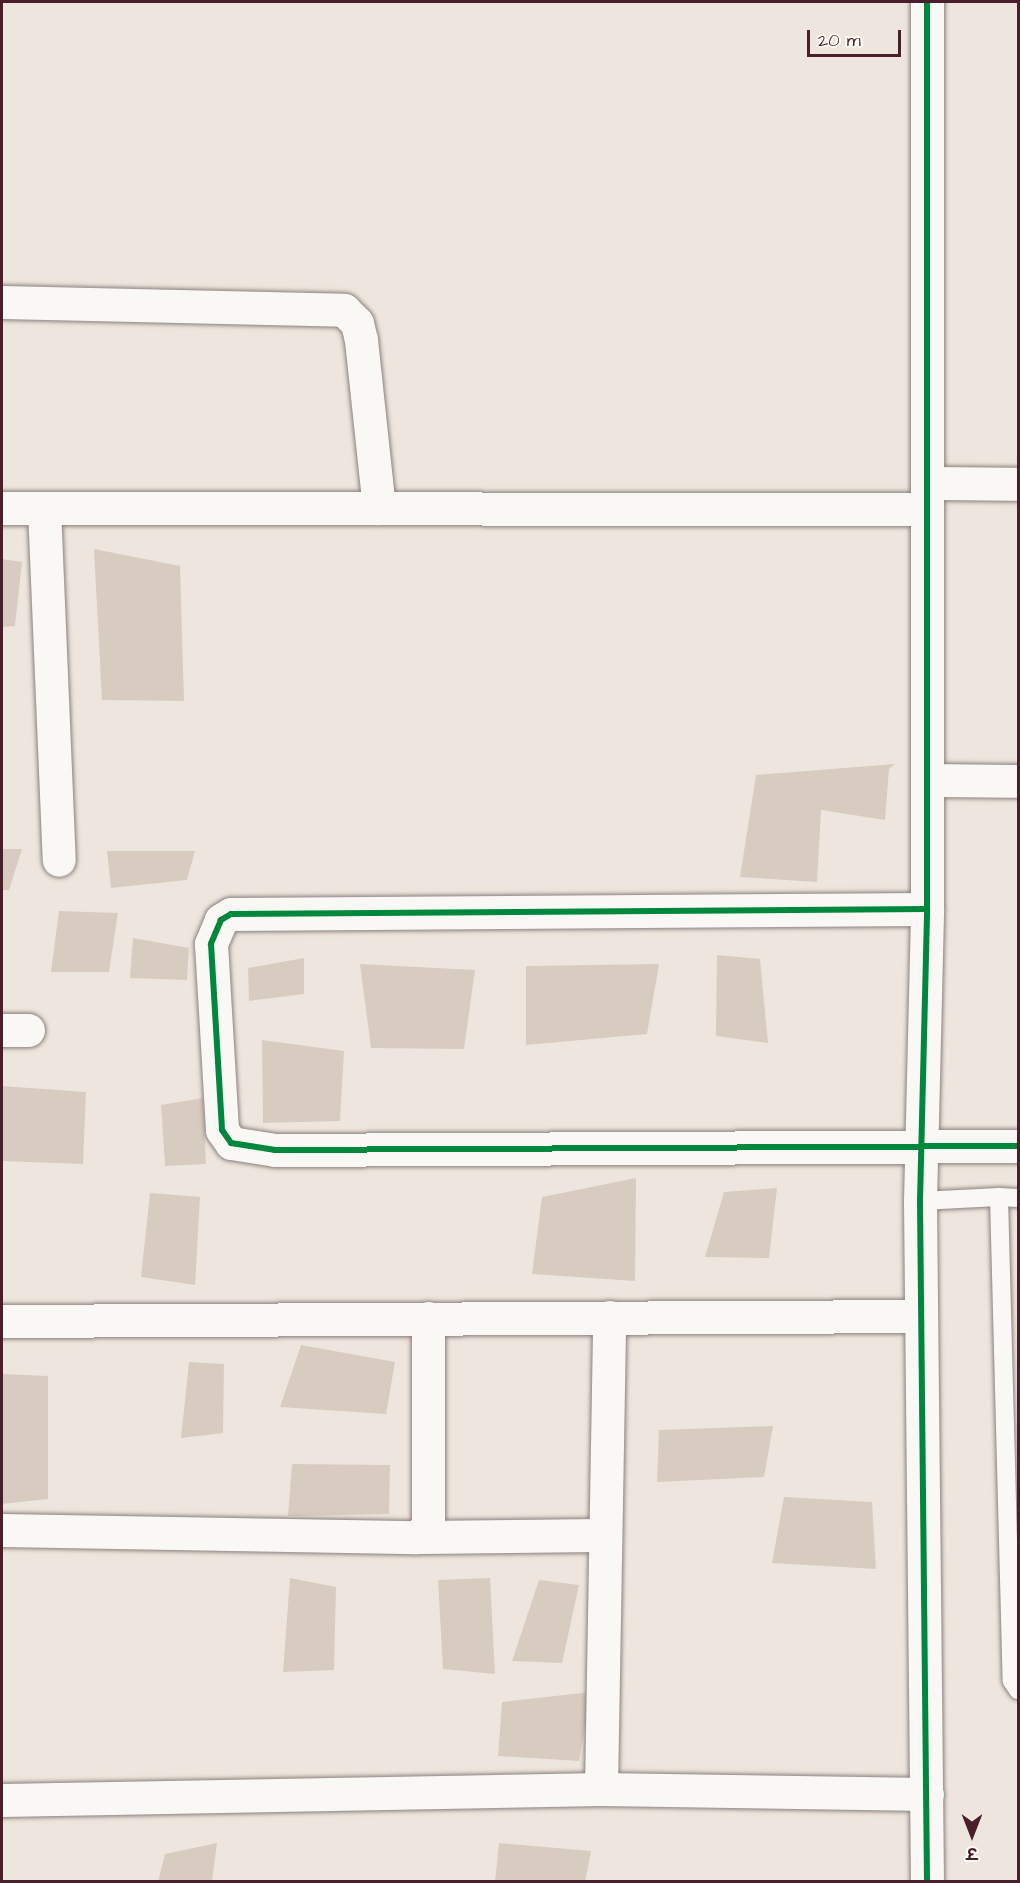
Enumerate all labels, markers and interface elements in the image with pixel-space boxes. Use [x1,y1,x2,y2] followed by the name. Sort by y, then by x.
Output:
[810,18,904,56] scale bar
[818,28,861,53] text: 20 m
[942,1805,1002,1865] north arrow
[967,1842,977,1864] text: उ

